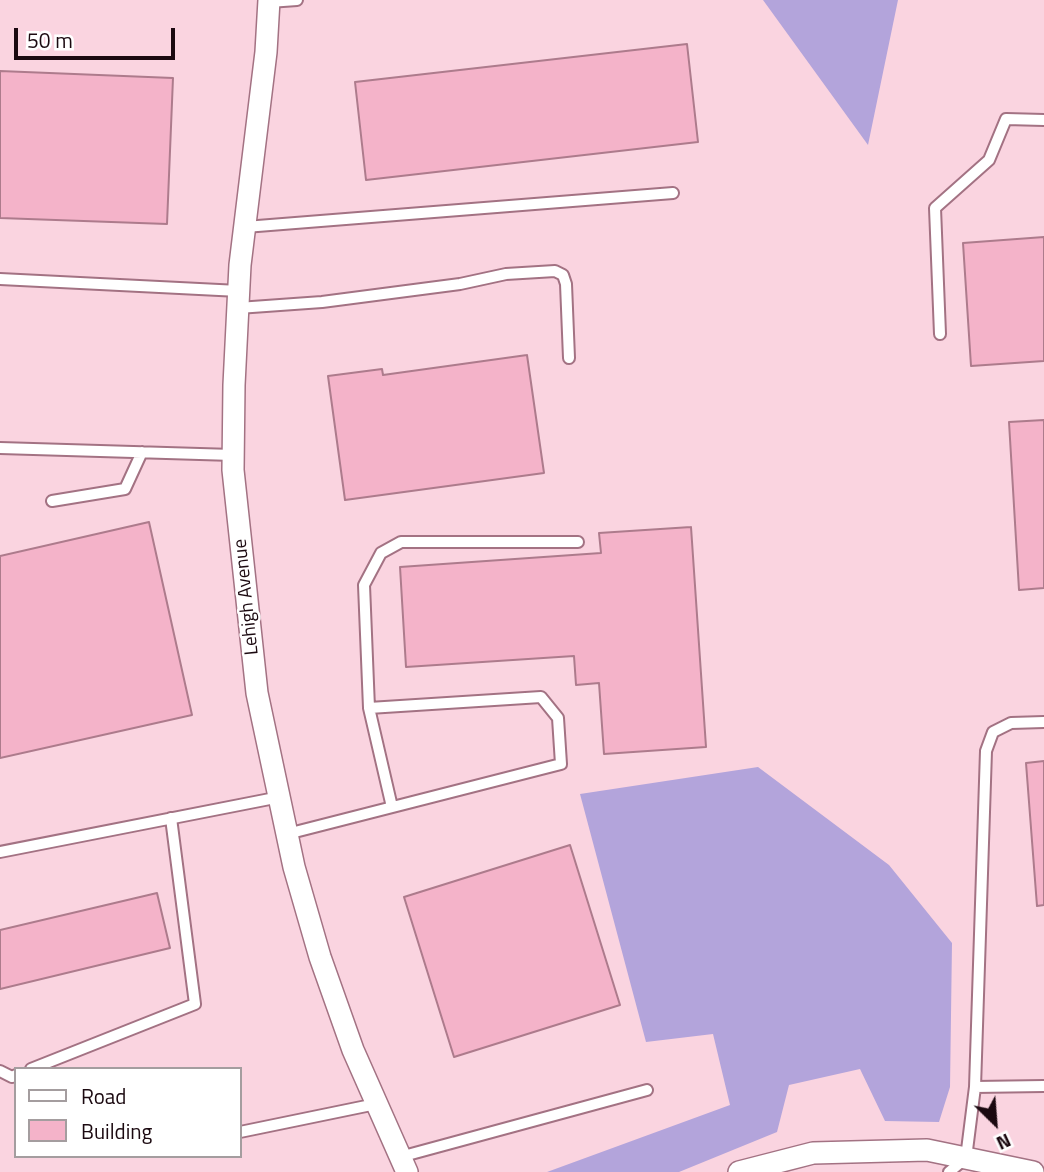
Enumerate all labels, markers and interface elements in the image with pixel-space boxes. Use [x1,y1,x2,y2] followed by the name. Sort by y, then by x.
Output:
[18,14,178,58] scale bar
[27,24,73,56] text: 50 m
[230,538,264,656] street label: Lehigh Avenue
[14,1067,242,1158] legend
[81,1080,126,1112] text: Road
[960,1088,1030,1158] north arrow
[81,1115,152,1147] text: Building
[992,1127,1016,1158] text: N

